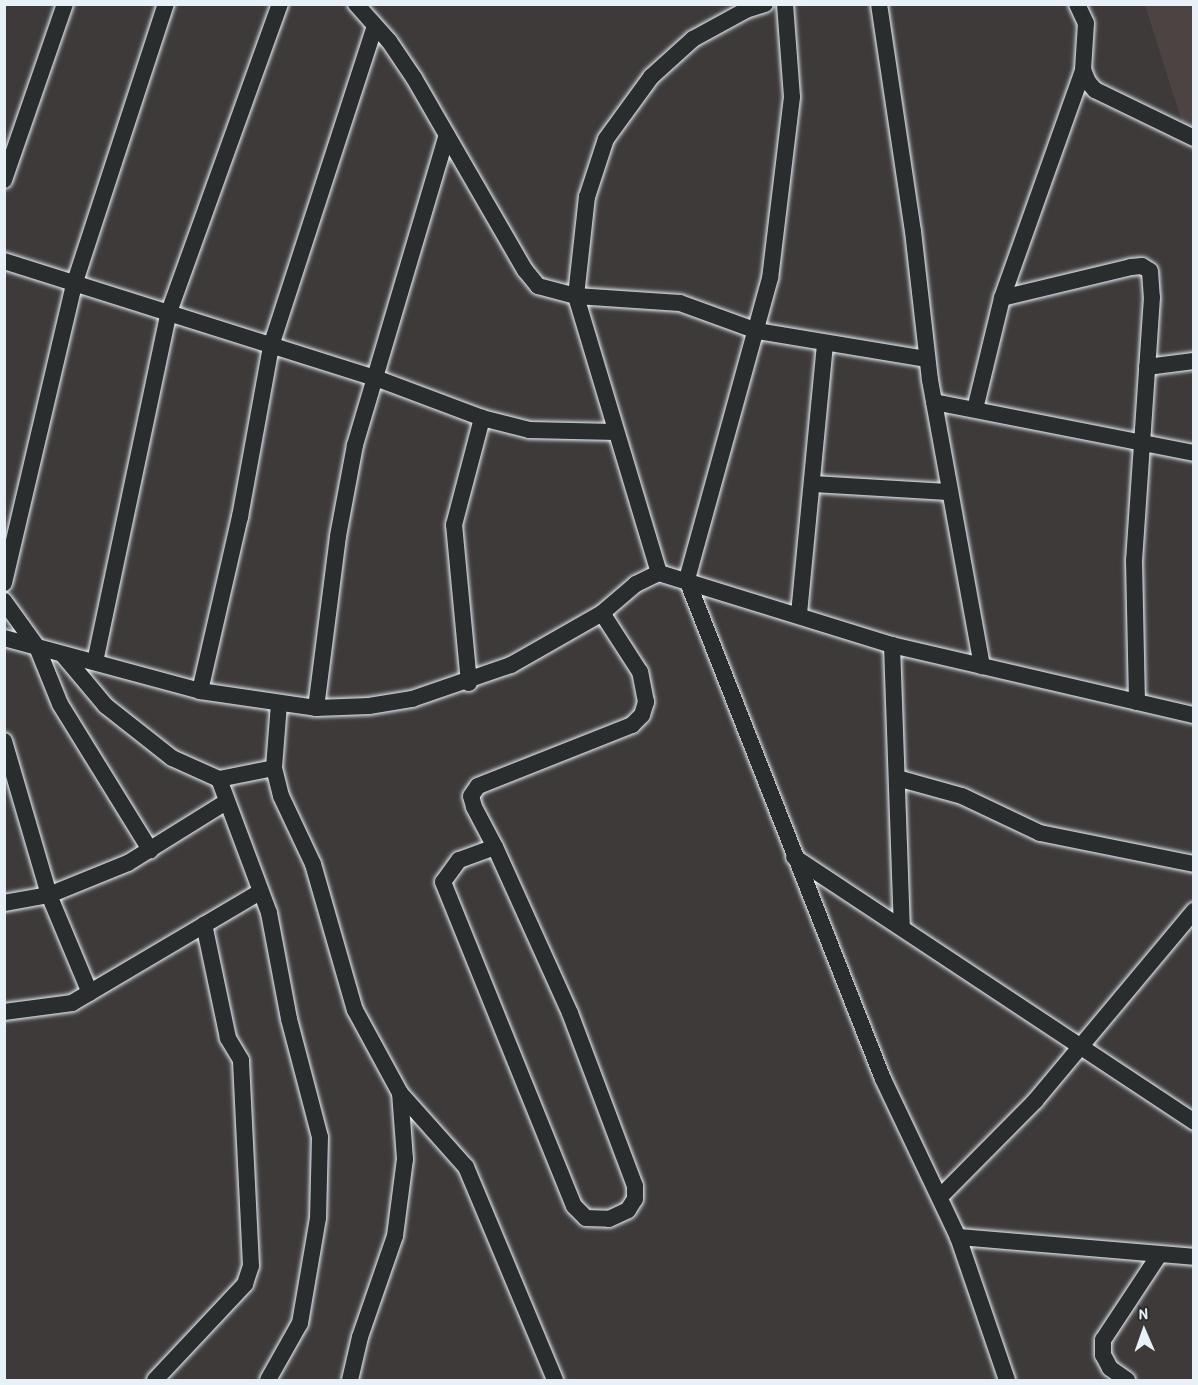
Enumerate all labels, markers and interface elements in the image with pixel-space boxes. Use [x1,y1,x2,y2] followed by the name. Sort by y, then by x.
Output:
[1114,1301,1174,1361] north arrow
[1139,1302,1148,1324] text: N

